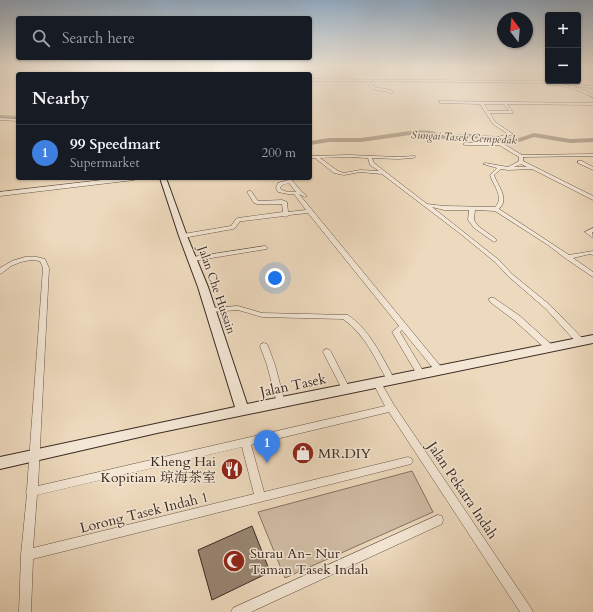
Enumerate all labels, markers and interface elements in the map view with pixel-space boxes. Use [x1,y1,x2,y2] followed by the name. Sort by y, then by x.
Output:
[497,12,533,48] north arrow
[545,12,581,84] map controls
[545,12,581,48] button: +
[16,16,312,60] search box
[30,27,52,49] icon: search
[62,28,135,48] text: Search here
[545,48,581,84] button: −
[32,87,89,110] text: Nearby
[411,127,518,148] water label: Sungai Tasek Cempedak
[70,134,160,154] text: 99 Speedmart
[42,144,48,162] text: 1
[262,144,296,162] text: 200 m
[70,154,140,172] text: Supermarket
[194,242,240,336] street label: Jalan Che Hussain
[265,268,285,288] your location
[256,369,328,402] street label: Jalan Tasek
[254,430,280,463] pin: 1
[422,436,502,543] street label: Jalan Pekatra Indah
[290,440,316,466] shop icon: MR.DIY
[318,444,372,463] place label: MR.DIY
[101,452,216,487] place label: Kheng Hai Kopitiam 琼海茶室
[219,456,245,482] restaurant icon: Kheng Hai Kopitiam 琼海茶室
[78,487,210,538] street label: Lorong Tasek Indah 1
[250,544,369,579] place label: Surau An- Nur Taman Tasek Indah
[221,548,247,574] mosque icon: Surau An- Nur Taman Tasek Indah

